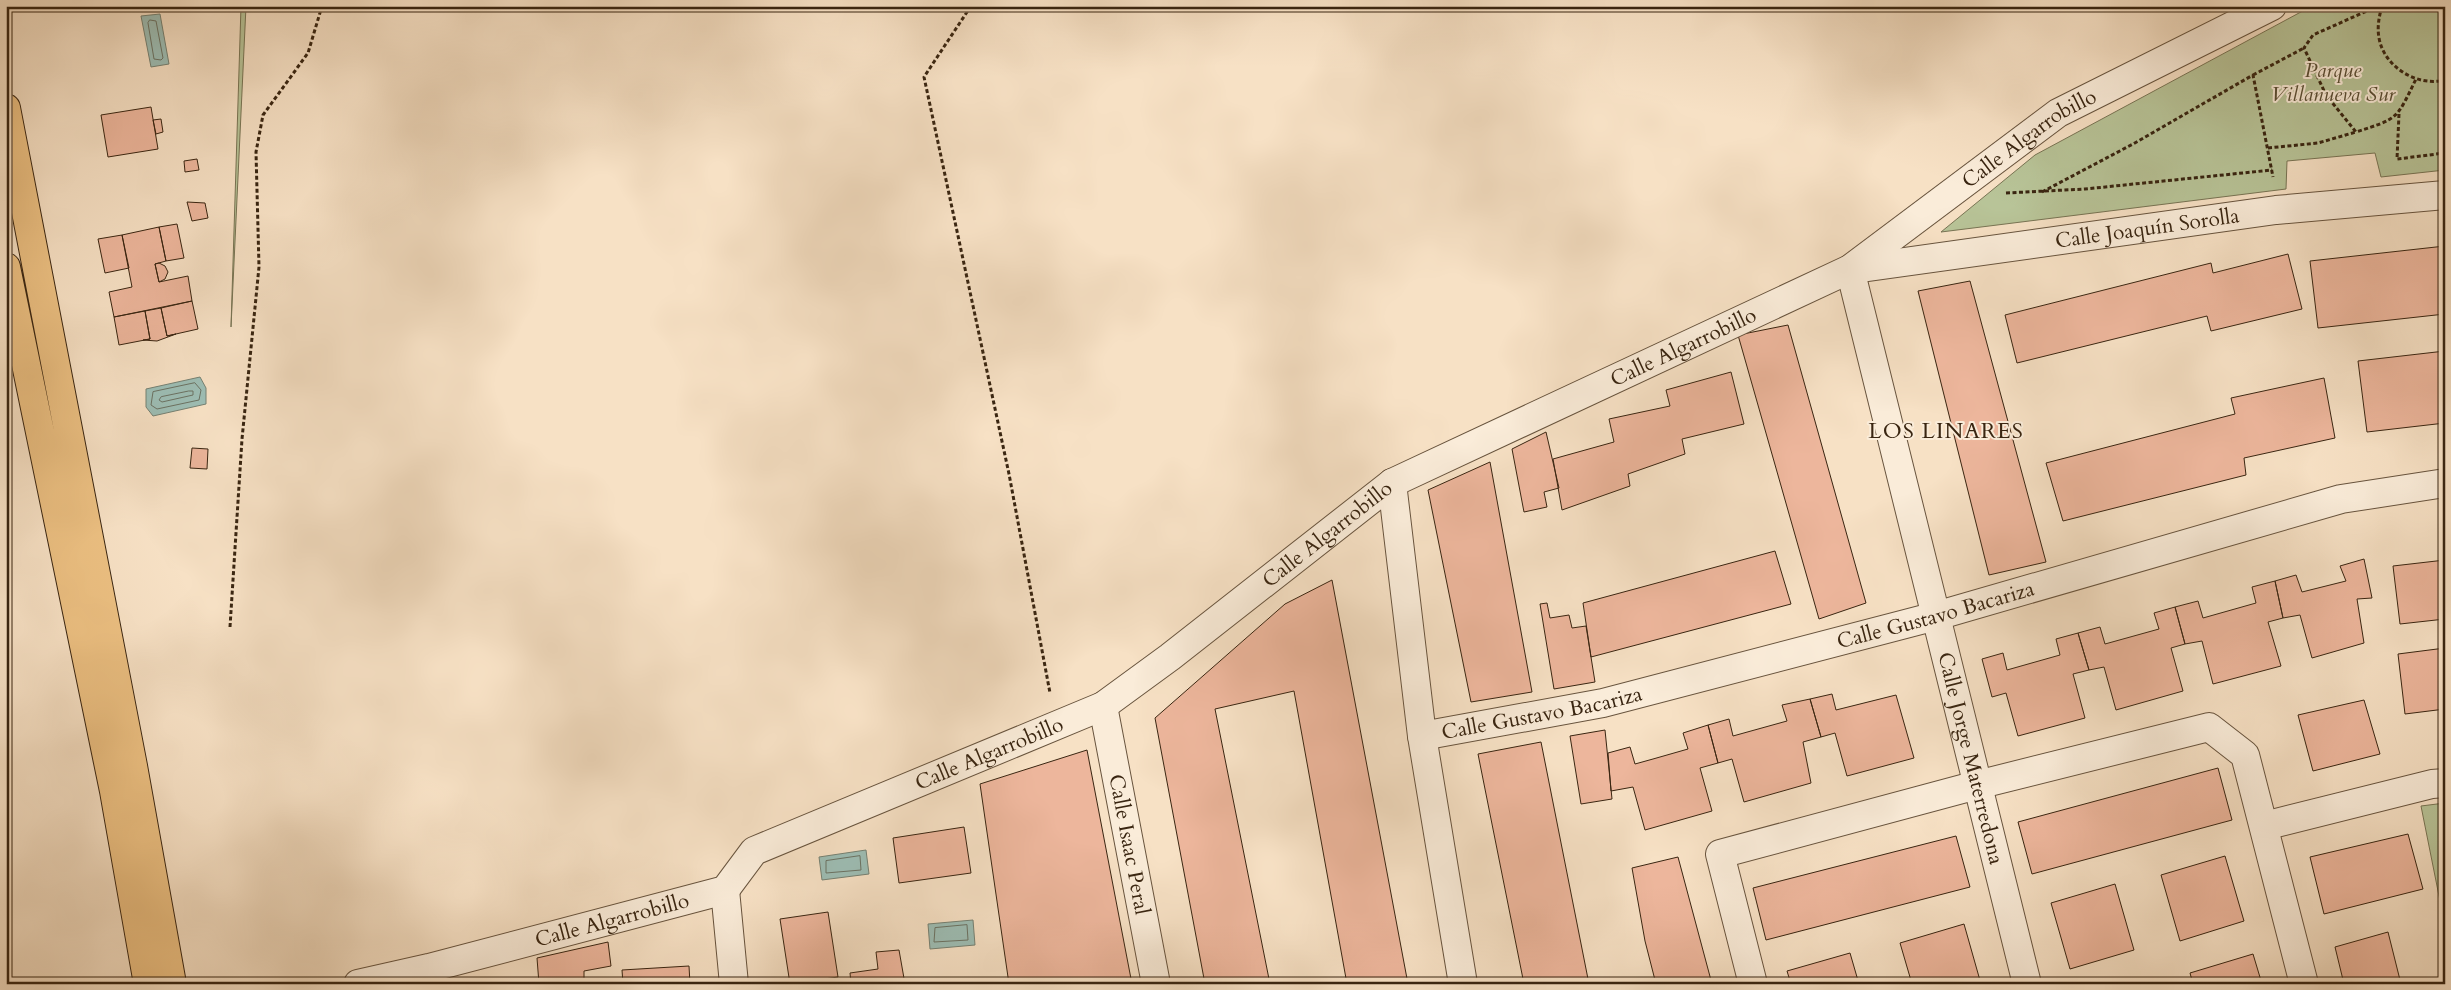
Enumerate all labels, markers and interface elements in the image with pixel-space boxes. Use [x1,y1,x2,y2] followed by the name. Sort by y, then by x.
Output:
[2271,56,2396,109] park label: Parque Villanueva Sur
[1956,82,2101,195] street label: Calle Algarrobillo
[2053,201,2241,255] street label: Calle Joaquín Sorolla
[1606,300,1761,393] street label: Calle Algarrobillo
[1868,416,2024,446] district label: LOS LINARES
[1256,474,1398,594] street label: Calle Algarrobillo
[1834,574,2038,656] street label: Calle Gustavo Bacariza
[1931,649,2011,867] street label: Calle Jorge Materredona
[1439,679,1645,747] street label: Calle Gustavo Bacariza
[910,710,1068,797] street label: Calle Algarrobillo
[1102,772,1157,917] street label: Calle Isaac Peral
[532,886,692,954] street label: Calle Algarrobillo

